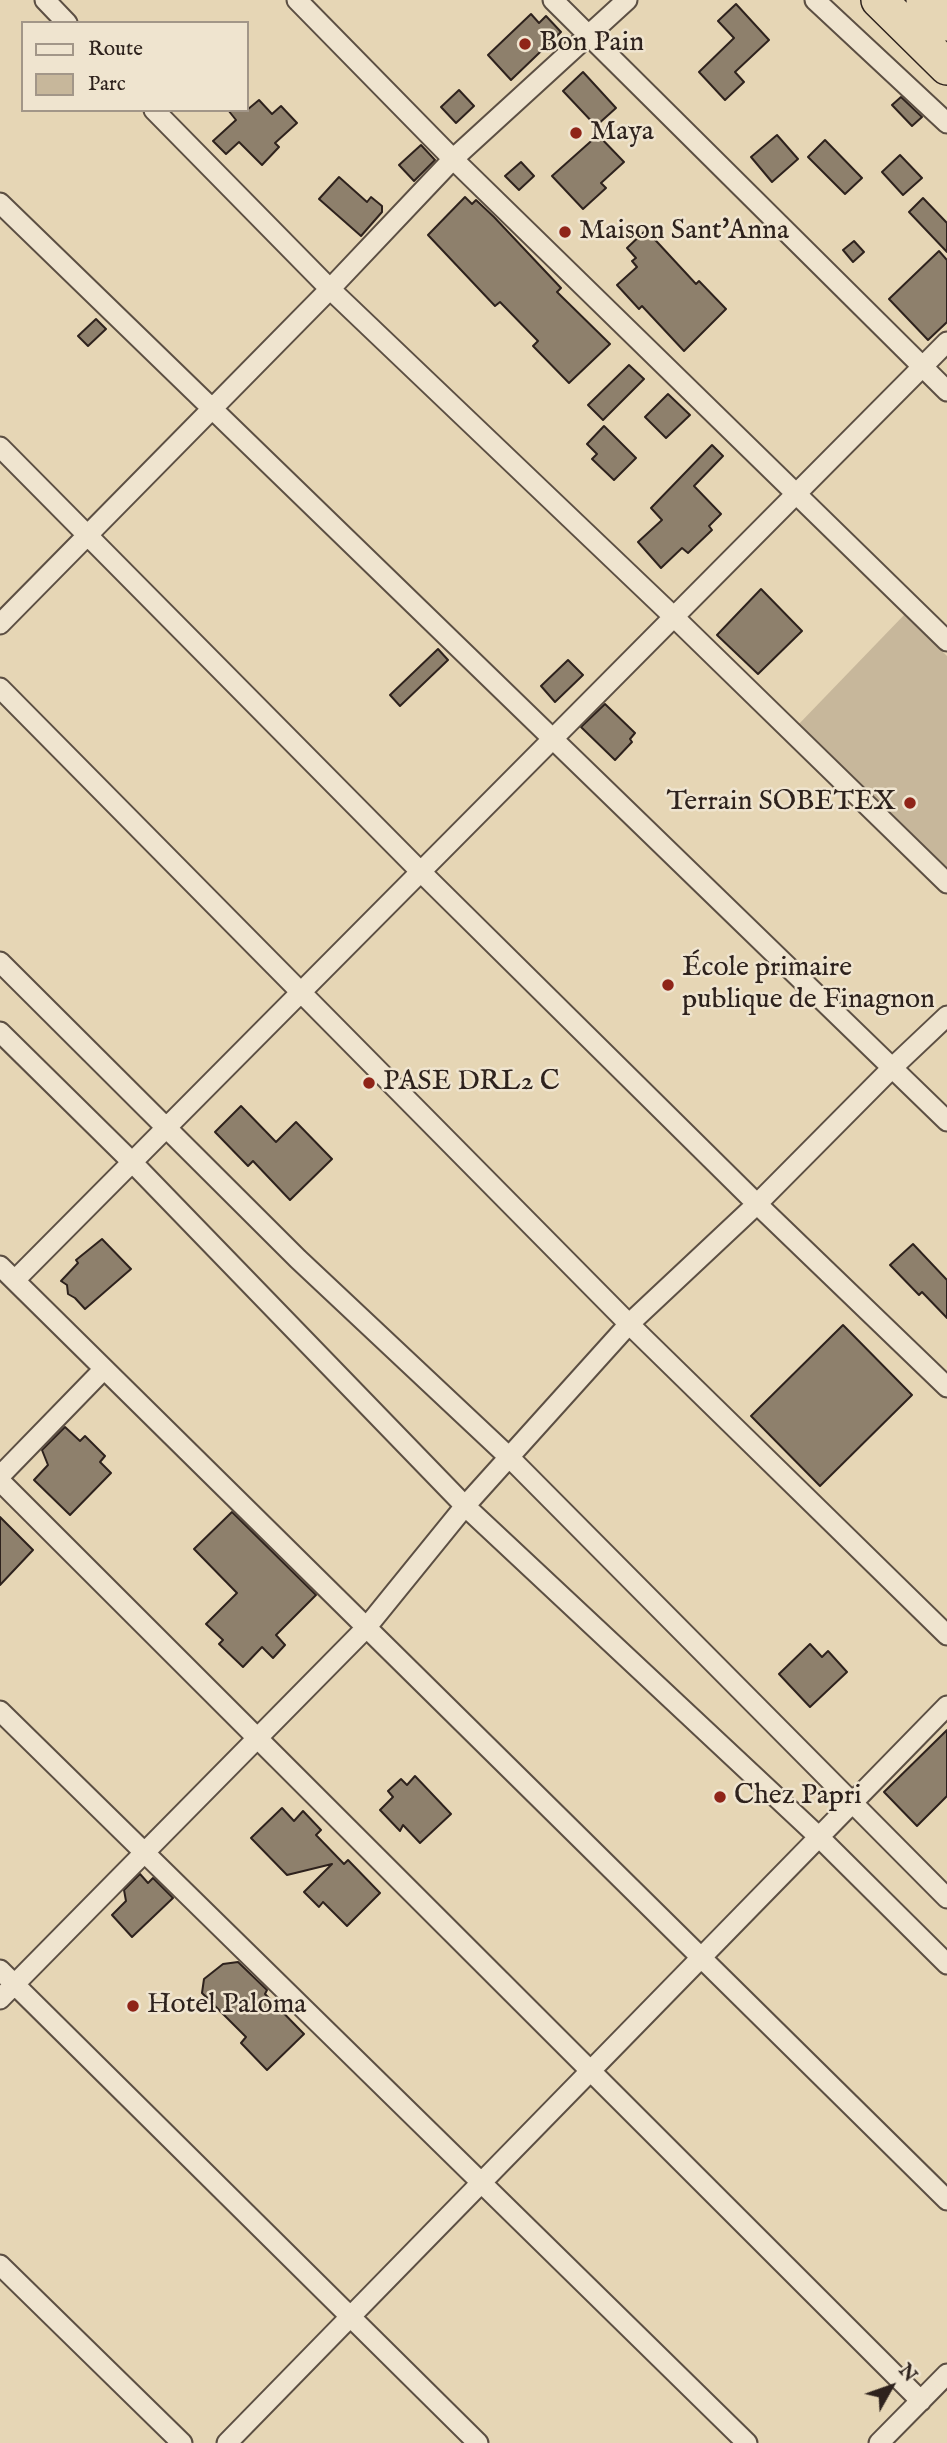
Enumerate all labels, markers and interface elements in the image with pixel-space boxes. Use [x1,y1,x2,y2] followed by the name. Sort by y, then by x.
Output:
[21,21,248,112] legend
[539,27,644,61] place label: Bon Pain
[88,36,143,63] text: Route
[517,36,533,52] marker: Bon Pain
[88,71,126,98] text: Parc
[590,116,654,150] place label: Maya
[568,125,584,141] marker: Maya
[579,215,789,249] place label: Maison Sant'Anna
[557,224,573,240] marker: Maison Sant'Anna
[666,786,896,820] place label: Terrain SOBETEX
[902,795,918,811] marker: Terrain SOBETEX
[682,952,935,1018] place label: École primaire publique de Finagnon
[660,977,676,993] marker: École primaire publique de Finagnon
[383,1066,560,1100] place label: PASE DRL2 C
[361,1075,377,1091] marker: PASE DRL2 C
[734,1780,862,1814] place label: Chez Papri
[712,1789,728,1805] marker: Chez Papri
[147,1989,306,2023] place label: Hotel Paloma
[125,1998,141,2014] marker: Hotel Paloma
[856,2352,926,2422] north arrow
[893,2359,922,2388] text: N

